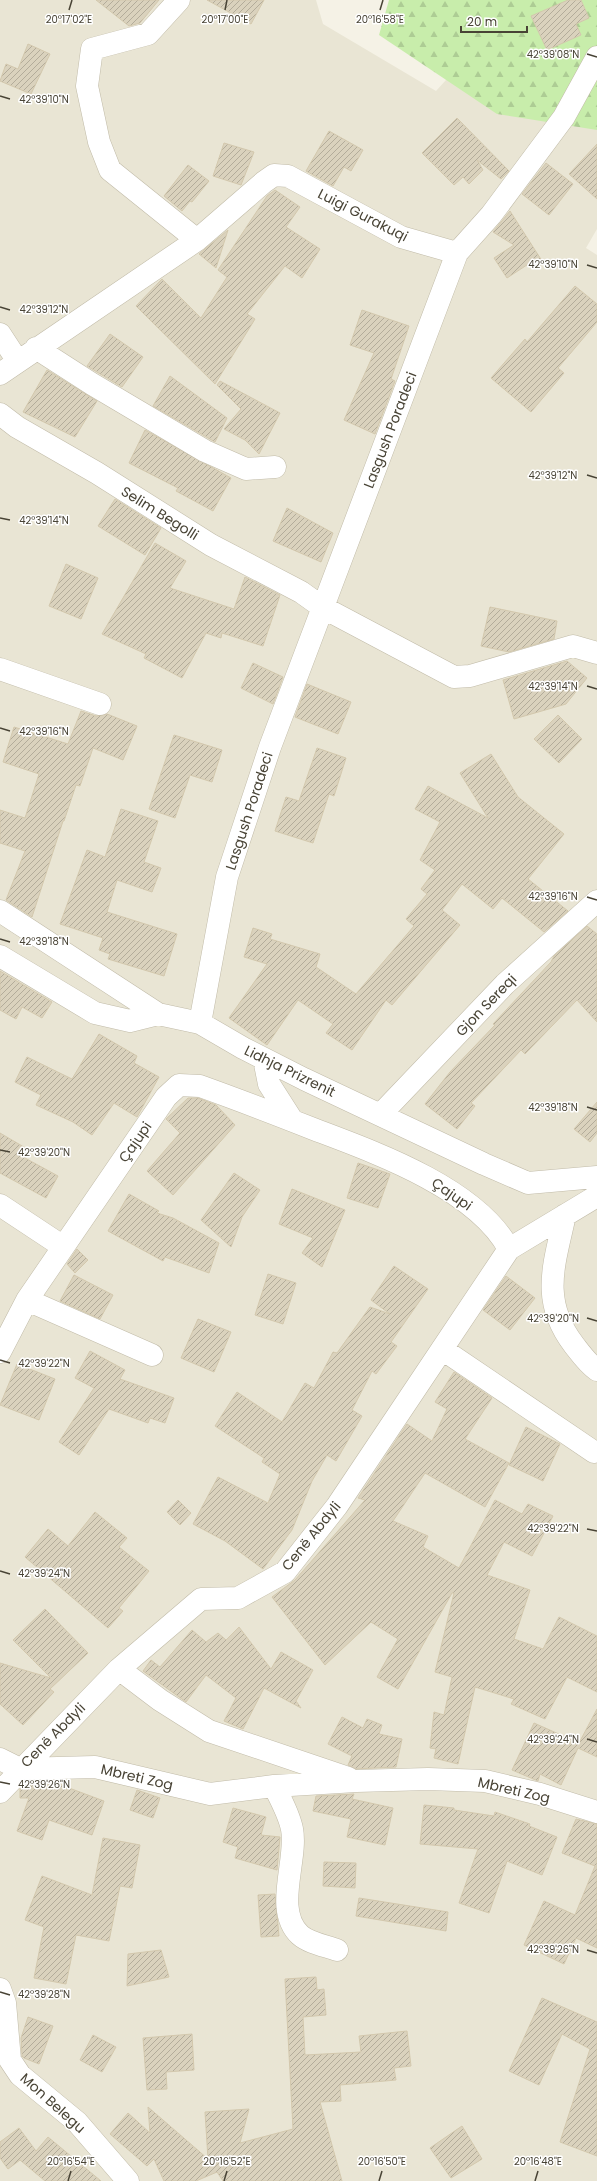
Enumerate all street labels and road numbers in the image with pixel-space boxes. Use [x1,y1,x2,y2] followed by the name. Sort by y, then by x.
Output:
[314,184,412,246] street label: Luigi Gurakuqi
[359,369,421,491] street label: Lasgush Poradeci
[117,481,203,545] street label: Selim Begolli
[220,749,278,873] street label: Lasgush Poradeci
[451,969,521,1041] street label: Gjon Sereqi
[241,1040,339,1102] street label: Lidhja Prizrenit
[114,1118,156,1166] street label: Çajupi
[428,1173,476,1215] street label: Çajupi
[277,1497,345,1575] street label: Cenë Abdyli
[16,1698,90,1772] street label: Cenë Abdyli
[99,1759,175,1795] street label: Mbreti Zog
[476,1772,552,1808] street label: Mbreti Zog
[16,2068,90,2138] street label: Mon Belegu

